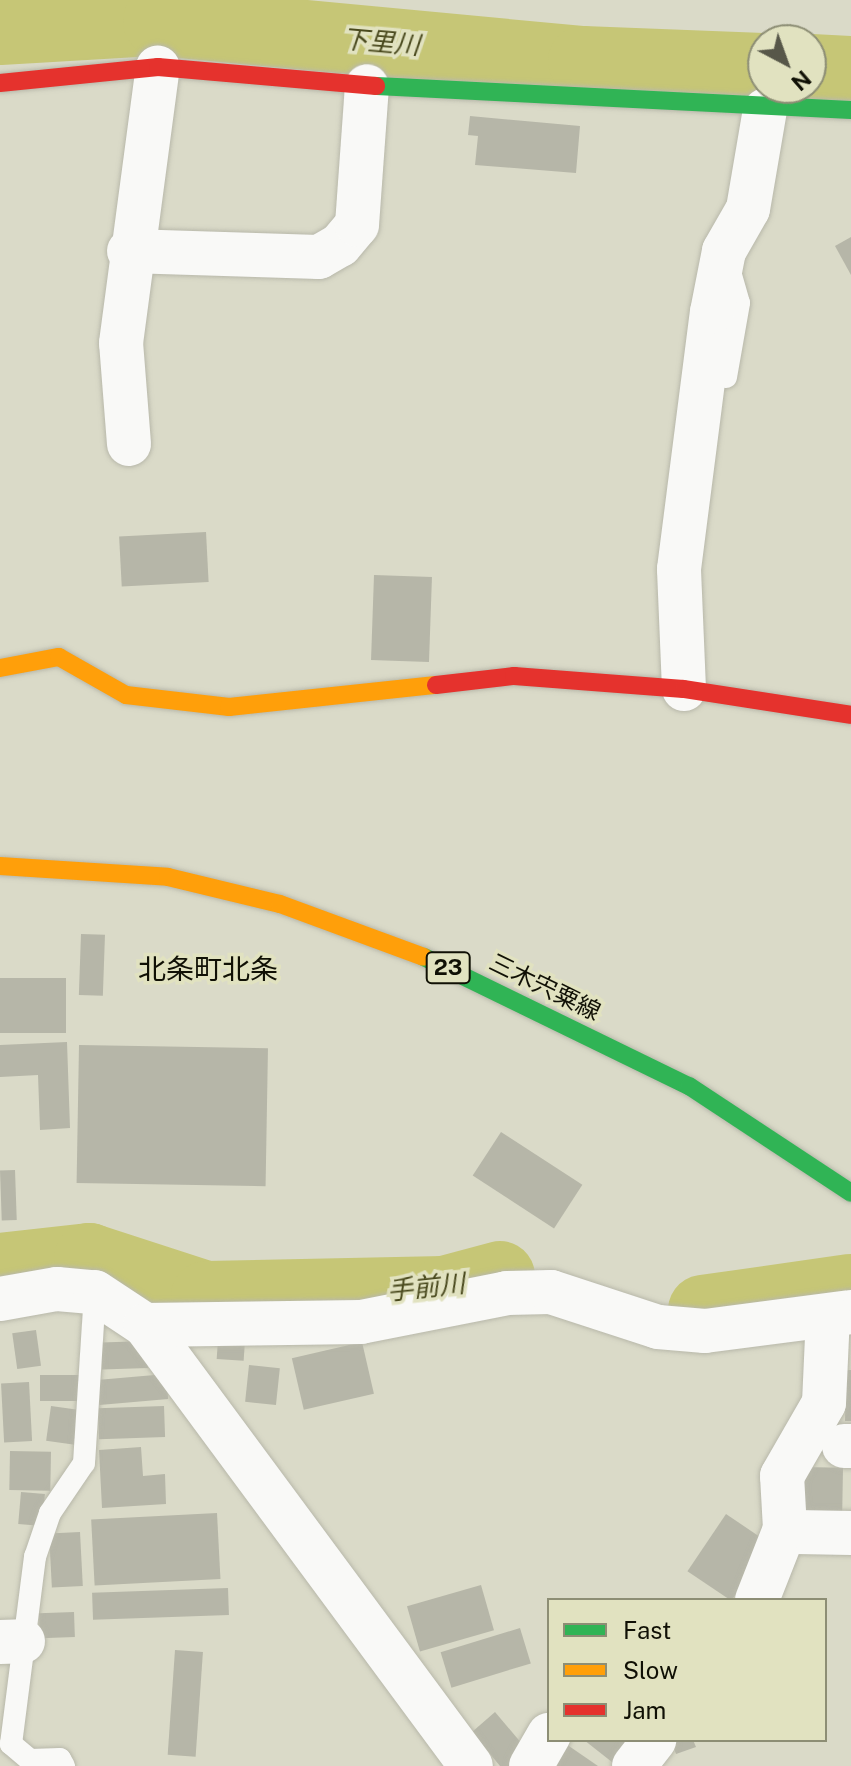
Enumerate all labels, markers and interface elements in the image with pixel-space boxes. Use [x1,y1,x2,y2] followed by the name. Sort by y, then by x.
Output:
[341,23,421,61] water label: 下里川
[747,24,827,104] north arrow
[786,65,816,96] text: N
[485,948,605,1026] street label: 三木宍粟線
[424,950,472,986] road number: 23
[138,952,278,986] district label: 北条町北条
[386,1267,466,1307] water label: 手前川
[547,1598,827,1742] legend
[623,1616,671,1644] text: Fast
[623,1656,678,1684] text: Slow
[623,1696,666,1724] text: Jam

